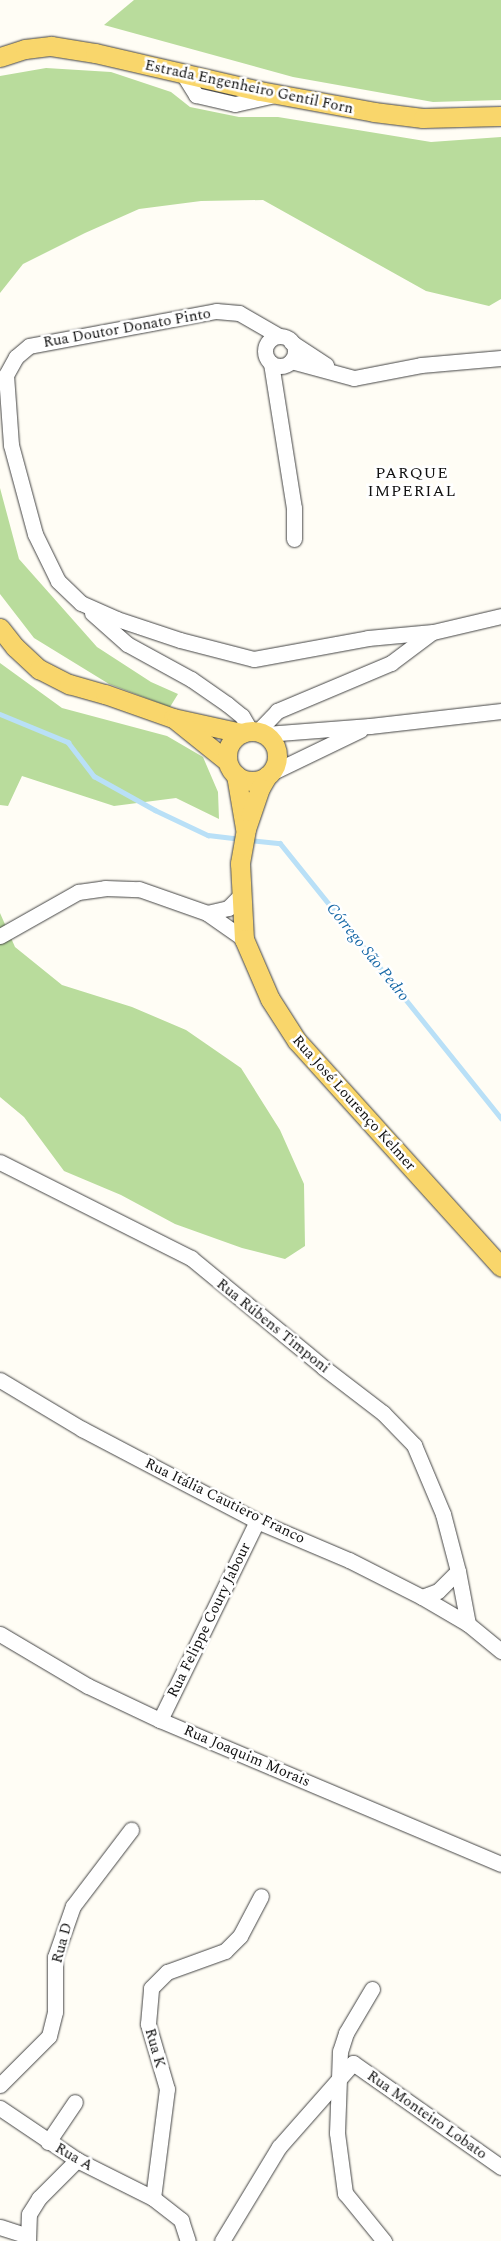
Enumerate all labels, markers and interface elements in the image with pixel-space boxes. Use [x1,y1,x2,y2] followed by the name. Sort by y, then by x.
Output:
[143,56,355,118] street label: Estrada Engenheiro Gentil Forn
[42,304,212,352] street label: Rua Doutor Donato Pinto
[366,463,458,501] district label: PARQUE IMPERIAL
[322,899,414,1005] water label: Córrego São Pedro
[288,1032,420,1174] street label: Rua José Lourenço Kelmer
[213,1275,333,1377] street label: Rua Rúbens Timponi
[142,1454,308,1548] street label: Rua Itália Cautiero Franco
[164,1539,254,1701] street label: Rua Felippe Coury Jabour
[181,1721,313,1791] street label: Rua Joaquim Morais
[48,1921,76,1965] street label: Rua D
[141,2026,169,2070] street label: Rua K
[364,2067,490,2163] street label: Rua Monteiro Lobato
[52,2139,96,2175] street label: Rua A

